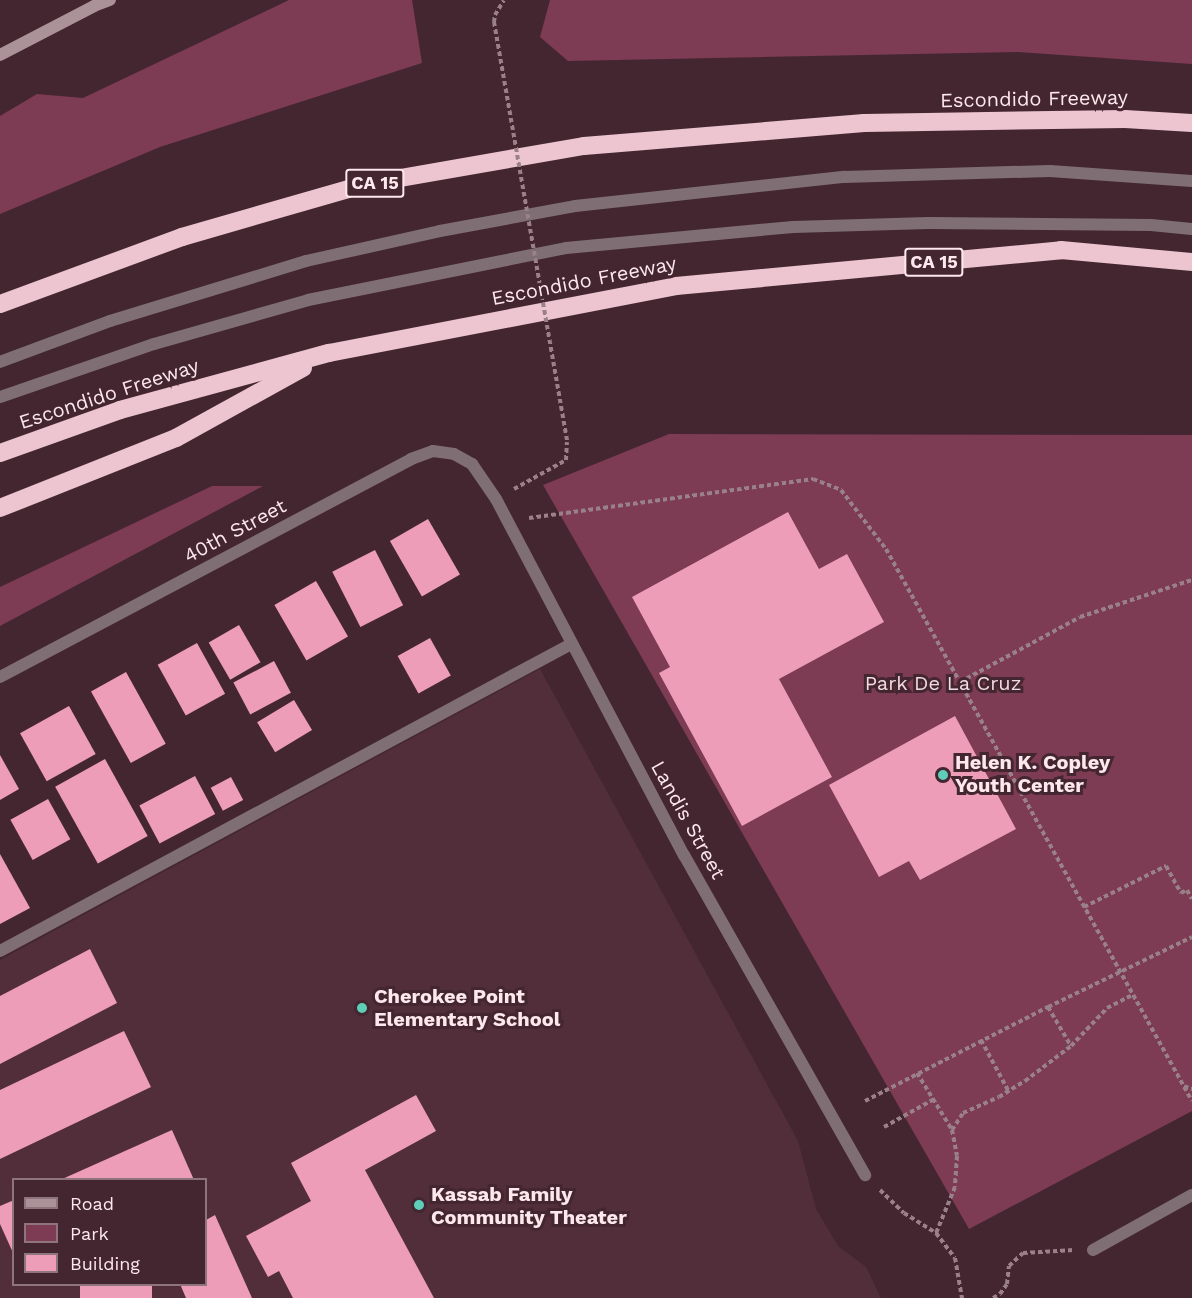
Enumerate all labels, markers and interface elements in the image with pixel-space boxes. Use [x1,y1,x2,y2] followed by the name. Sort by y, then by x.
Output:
[940,85,1128,113] street label: Escondido Freeway
[345,168,405,198] road number: CA 15
[904,247,964,277] road number: CA 15
[490,251,678,311] street label: Escondido Freeway
[16,354,202,434] street label: Escondido Freeway
[180,494,290,568] street label: 40th Street
[864,671,1022,695] park label: Park De La Cruz
[955,751,1110,798] place label: Helen K. Copley Youth Center
[646,757,730,883] street label: Landis Street
[936,768,950,782] marker: Helen K. Copley Youth Center
[374,984,561,1031] place label: Cherokee Point Elementary School
[355,1001,369,1015] marker: Cherokee Point Elementary School
[12,1178,207,1286] legend
[431,1182,628,1229] place label: Kassab Family Community Theater
[70,1193,114,1214] text: Road
[412,1198,426,1212] marker: Kassab Family Community Theater
[70,1223,109,1244] text: Park
[70,1253,140,1274] text: Building

